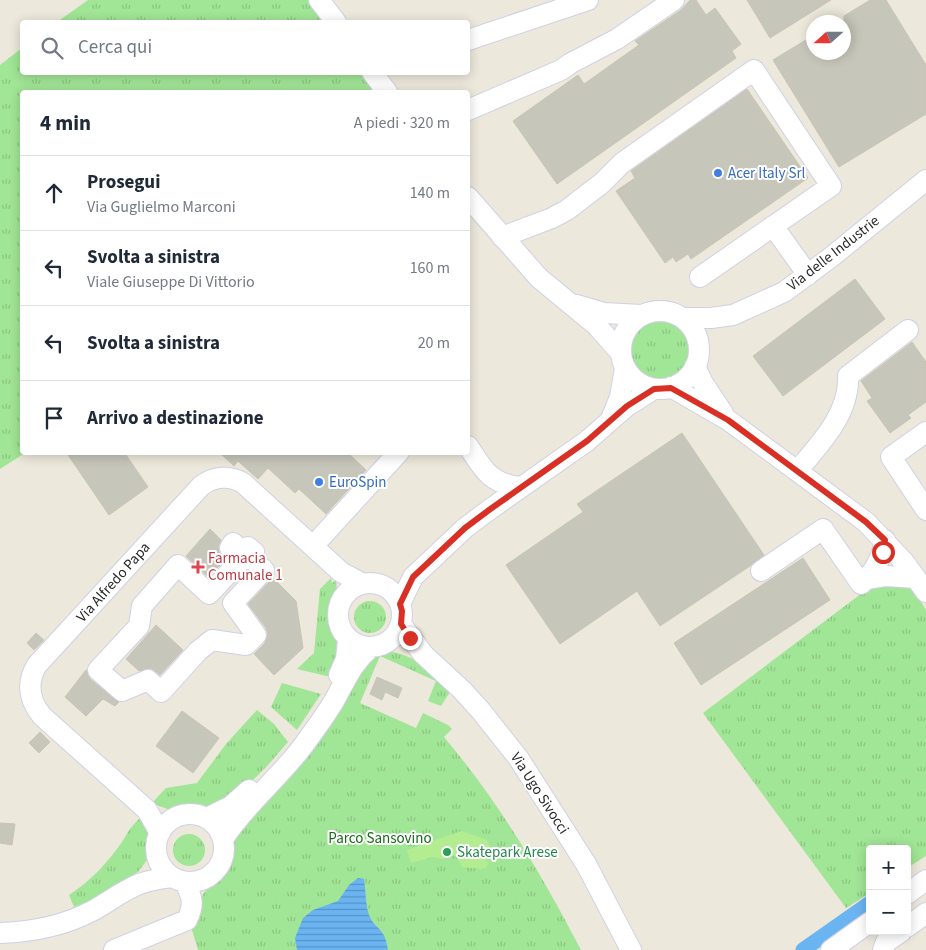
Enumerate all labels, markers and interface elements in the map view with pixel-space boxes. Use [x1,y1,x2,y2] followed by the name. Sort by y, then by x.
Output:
[806,15,851,60] north arrow
[20,20,470,75] search box
[38,34,66,62] icon: search
[78,34,152,61] text: Cerca qui
[40,108,91,138] text: 4 min
[354,112,450,134] text: A piedi · 320 m
[728,163,806,184] place label: Acer Italy Srl
[712,167,724,179] marker: Acer Italy Srl
[87,169,160,196] text: Prosegui
[40,179,68,207] icon: ahead
[410,182,450,204] text: 140 m
[87,196,236,218] text: Via Guglielmo Marconi
[783,211,884,296] street label: Via delle Industrie
[87,244,220,271] text: Svolta a sinistra
[40,254,68,282] icon: left
[410,257,450,279] text: 160 m
[87,271,255,293] text: Viale Giuseppe Di Vittorio
[40,329,68,357] icon: left
[87,330,220,357] text: Svolta a sinistra
[418,332,450,354] text: 20 m
[40,404,68,432] icon: arrive
[87,405,264,432] text: Arrivo a destinazione
[329,472,386,493] place label: EuroSpin
[313,476,325,488] marker: EuroSpin
[72,538,155,627] street label: Via Alfredo Papa
[872,541,895,564] route start
[208,548,283,586] place label: Farmacia Comunale 1
[192,561,204,573] marker: Farmacia Comunale 1
[399,627,422,650] route end
[505,748,574,838] street label: Via Ugo Sivocci
[328,828,432,849] park label: Parco Sansovino
[457,842,558,863] place label: Skatepark Arese
[866,845,911,935] map controls
[866,845,911,890] button: +
[441,846,453,858] marker: Skatepark Arese
[866,890,911,935] button: −

